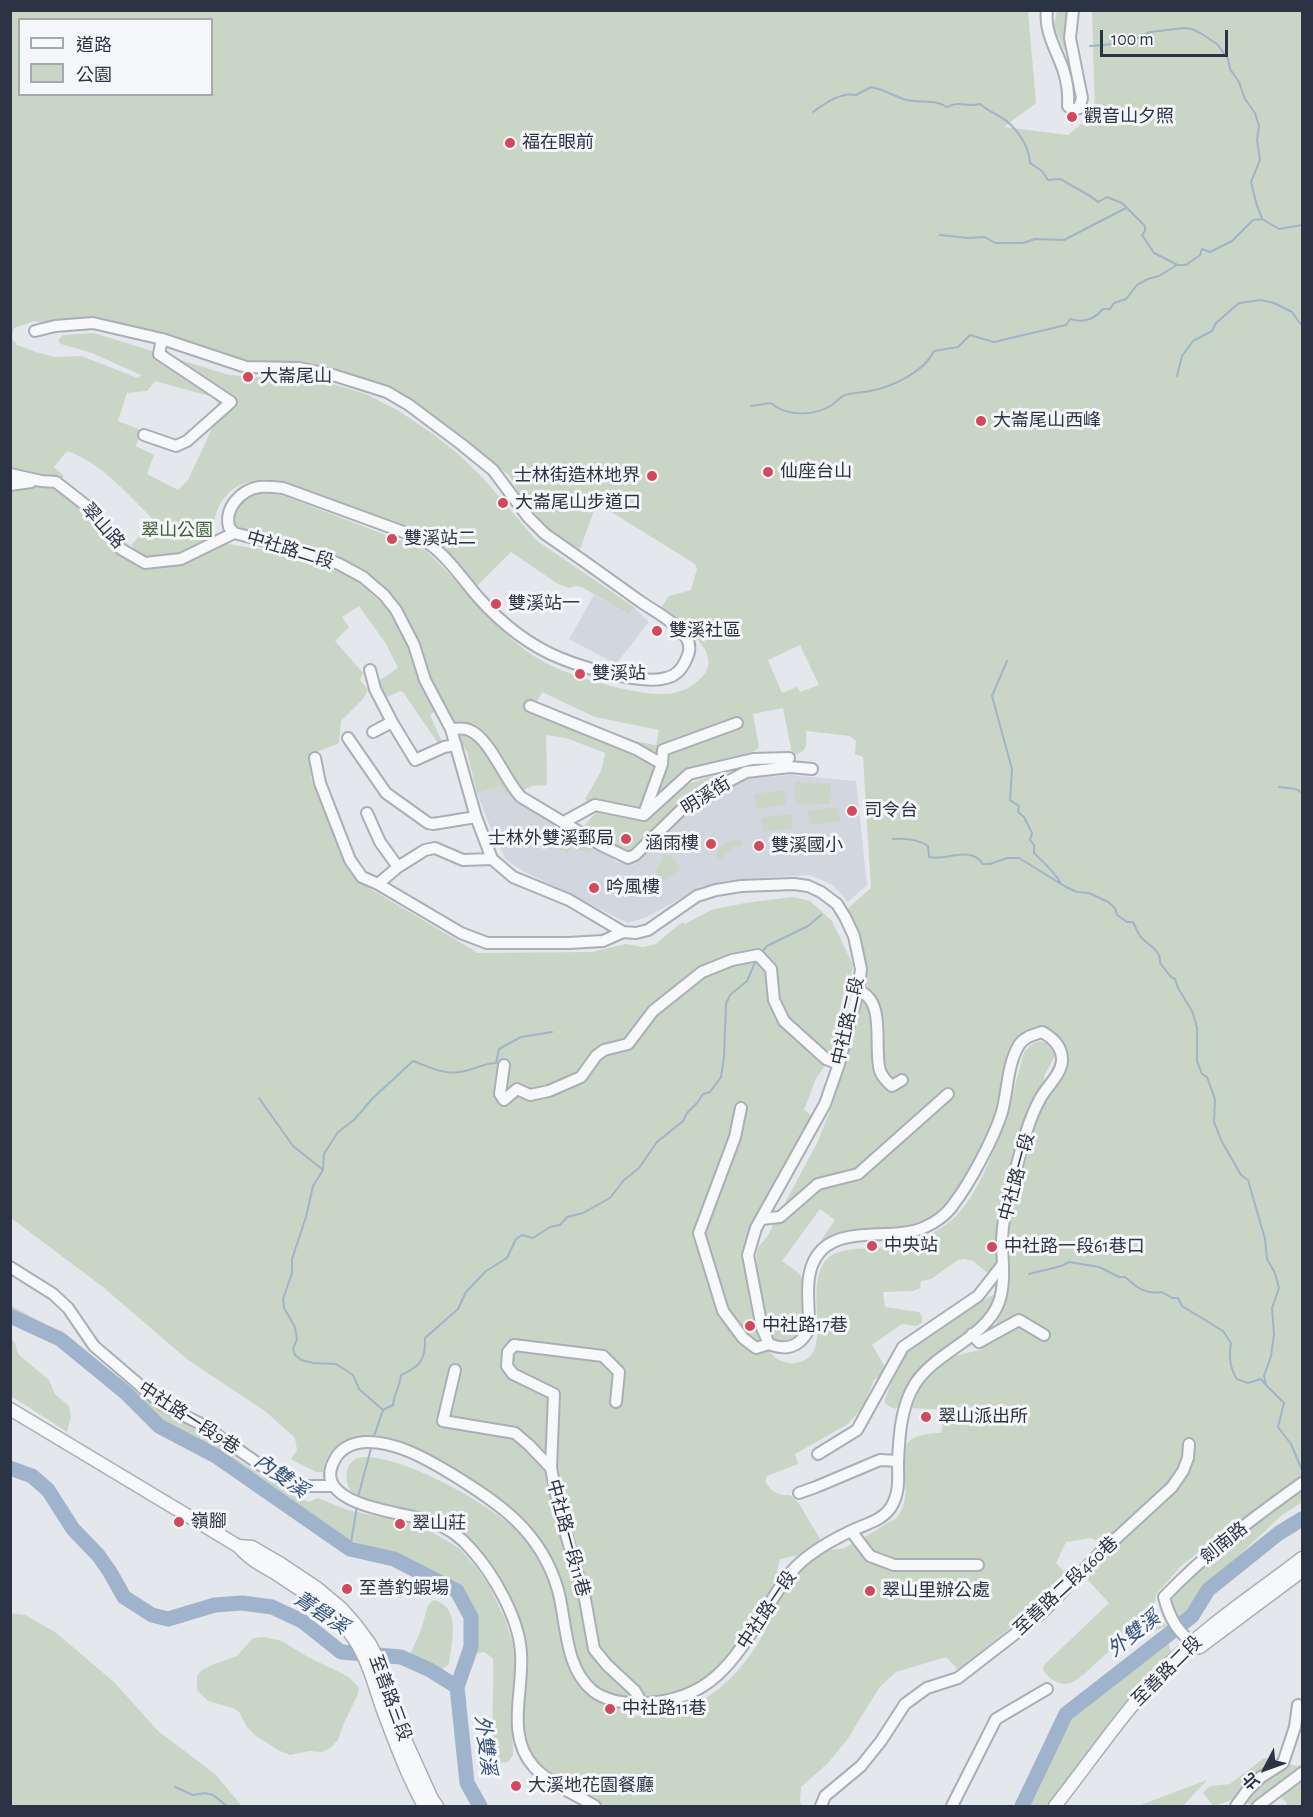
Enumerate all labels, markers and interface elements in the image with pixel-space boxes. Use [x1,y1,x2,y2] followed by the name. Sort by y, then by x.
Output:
[18,18,213,96] legend
[1103,18,1230,56] scale bar
[1111,31,1154,49] text: 100 m
[76,37,112,55] text: 道路
[76,67,112,85] text: 公園
[1084,106,1174,128] place label: 觀音山夕照
[1065,110,1079,124] marker: 觀音山夕照
[522,132,594,154] place label: 福在眼前
[503,136,517,150] marker: 福在眼前
[260,366,332,388] place label: 大崙尾山
[241,370,255,384] marker: 大崙尾山
[993,410,1101,432] place label: 大崙尾山西峰
[974,414,988,428] marker: 大崙尾山西峰
[780,461,852,483] place label: 仙座台山
[514,465,640,487] place label: 士林街造林地界
[761,465,775,479] marker: 仙座台山
[645,469,659,483] marker: 士林街造林地界
[515,492,641,514] place label: 大崙尾山步道口
[496,496,510,510] marker: 大崙尾山步道口
[77,499,129,553] street label: 翠山路
[141,520,213,542] park label: 翠山公園
[244,527,336,573] street label: 中社路二段
[404,528,476,550] place label: 雙溪站二
[385,532,399,546] marker: 雙溪站二
[508,593,580,615] place label: 雙溪站一
[489,597,503,611] marker: 雙溪站一
[669,620,741,642] place label: 雙溪社區
[650,624,664,638] marker: 雙溪社區
[592,663,646,685] place label: 雙溪站
[573,667,587,681] marker: 雙溪站
[677,773,735,819] street label: 明溪街
[864,800,918,822] place label: 司令台
[845,804,859,818] marker: 司令台
[488,828,614,850] place label: 士林外雙溪郵局
[619,832,633,846] marker: 士林外雙溪郵局
[645,833,699,855] place label: 涵雨樓
[771,835,843,857] place label: 雙溪國小
[704,837,718,851] marker: 涵雨樓
[752,839,766,853] marker: 雙溪國小
[606,877,660,899] place label: 吟風樓
[587,881,601,895] marker: 吟風樓
[827,975,869,1067] street label: 中社路二段
[995,1131,1039,1223] street label: 中社路一段
[884,1235,938,1257] place label: 中央站
[1004,1236,1145,1258] place label: 中社路一段61巷口
[865,1239,879,1253] marker: 中央站
[985,1240,999,1254] marker: 中社路一段61巷口
[762,1315,848,1337] place label: 中社路17巷
[743,1319,757,1333] marker: 中社路17巷
[134,1377,244,1459] street label: 中社路一段9巷
[938,1406,1028,1428] place label: 翠山派出所
[919,1410,933,1424] marker: 翠山派出所
[250,1449,312,1503] water label: 內雙溪
[542,1477,594,1599] street label: 中社路一段11巷
[191,1511,227,1533] place label: 嶺腳
[412,1513,466,1535] place label: 翠山莊
[172,1515,186,1529] marker: 嶺腳
[393,1517,407,1531] marker: 翠山莊
[1196,1518,1252,1568] street label: 劍南路
[1009,1532,1123,1640] street label: 至善路二段460巷
[733,1567,801,1653] street label: 中社路一段
[359,1578,449,1600] place label: 至善釣蝦場
[882,1580,990,1602] place label: 翠山里辦公處
[340,1582,354,1596] marker: 至善釣蝦場
[863,1584,877,1598] marker: 翠山里辦公處
[289,1587,353,1639] water label: 菁礐溪
[1103,1606,1165,1662] water label: 外雙溪
[1128,1632,1206,1710] street label: 至善路二段
[364,1652,416,1744] street label: 至善路三段
[622,1698,706,1720] place label: 中社路11巷
[603,1702,617,1716] marker: 中社路11巷
[469,1714,501,1776] water label: 外雙溪
[1235,1739,1295,1799] north arrow
[1240,1770,1263,1792] text: 北
[528,1775,654,1797] place label: 大溪地花園餐廳
[509,1779,523,1793] marker: 大溪地花園餐廳

